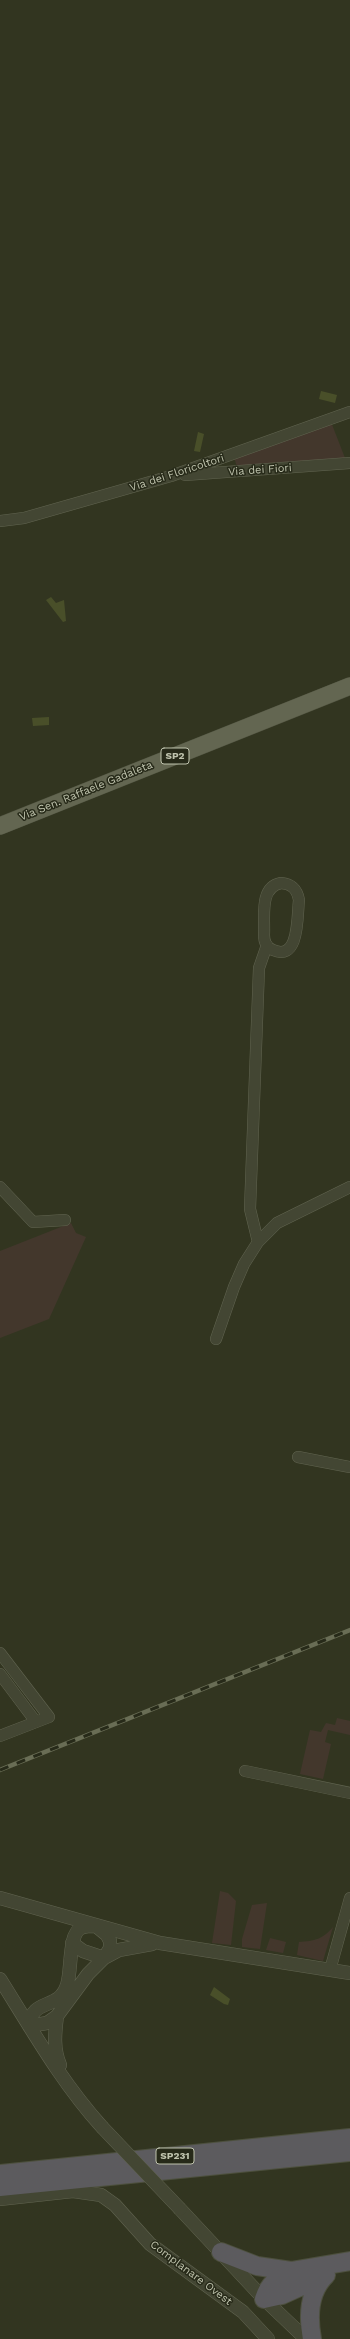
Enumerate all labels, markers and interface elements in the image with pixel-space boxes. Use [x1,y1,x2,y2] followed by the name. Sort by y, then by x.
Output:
[128,451,226,495] street label: Via dei Floricoltori
[228,461,292,479] street label: Via dei Fiori
[161,748,189,764] road number: SP2
[17,758,155,824] street label: Via Sen. Raffaele Gadaleta
[156,2148,194,2164] road number: SP231
[147,2238,235,2308] street label: Complanare Ovest

